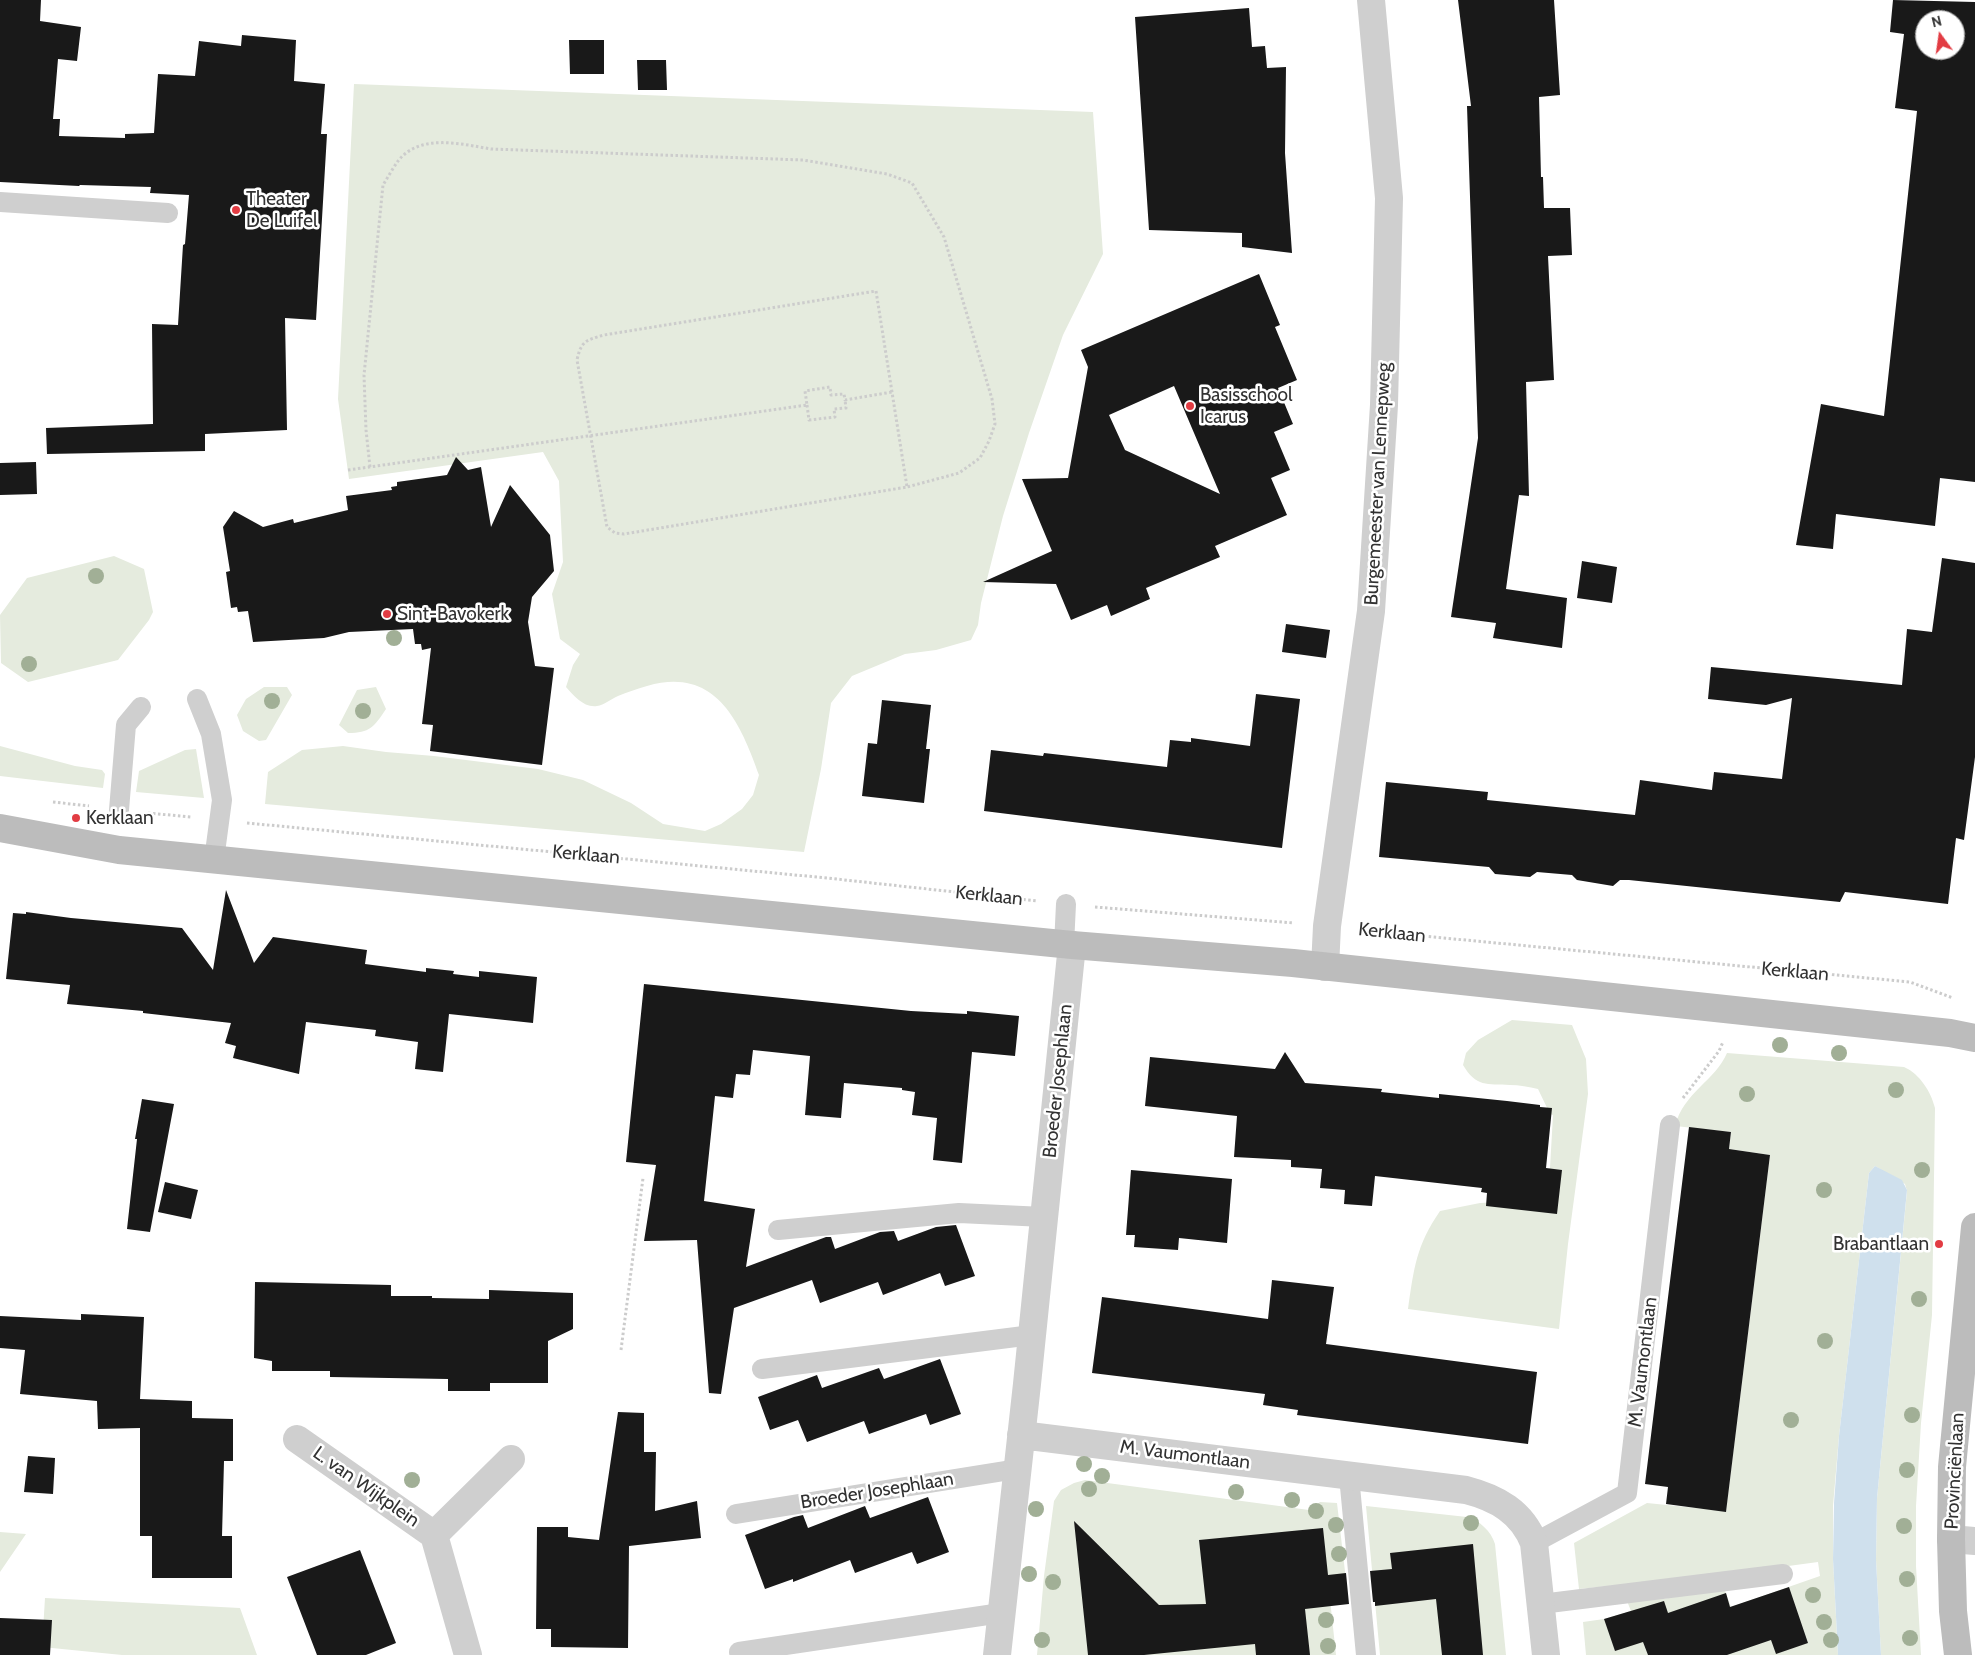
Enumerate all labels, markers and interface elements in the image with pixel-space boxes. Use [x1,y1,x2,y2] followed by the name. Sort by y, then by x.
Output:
[1915,10,1965,60] north arrow
[1930,11,1944,31] text: N
[246,188,317,232] place label: Theater De Luifel
[230,204,242,216] marker: Theater De Luifel
[1360,362,1396,606] street label: Burgemeester van Lennepweg
[1200,384,1292,428] place label: Basisschool Icarus
[1184,400,1196,412] marker: Basisschool Icarus
[397,603,509,625] place label: Sint-Bavokerk
[381,608,393,620] marker: Sint-Bavokerk
[86,807,154,829] place label: Kerklaan
[70,812,82,824] marker: Kerklaan
[551,841,621,869] street label: Kerklaan
[954,881,1024,911] street label: Kerklaan
[1357,918,1427,948] street label: Kerklaan
[1760,958,1830,986] street label: Kerklaan
[1039,1003,1077,1159] street label: Broeder Josephlaan
[1833,1233,1929,1255] place label: Brabantlaan
[1933,1238,1945,1250] marker: Brabantlaan
[1624,1296,1662,1428] street label: M. Vaumontlaan
[1941,1412,1969,1530] street label: Provinciënlaan
[1119,1436,1251,1474] street label: M. Vaumontlaan
[308,1442,424,1532] street label: L. van Wijkplein
[799,1468,955,1514] street label: Broeder Josephlaan

